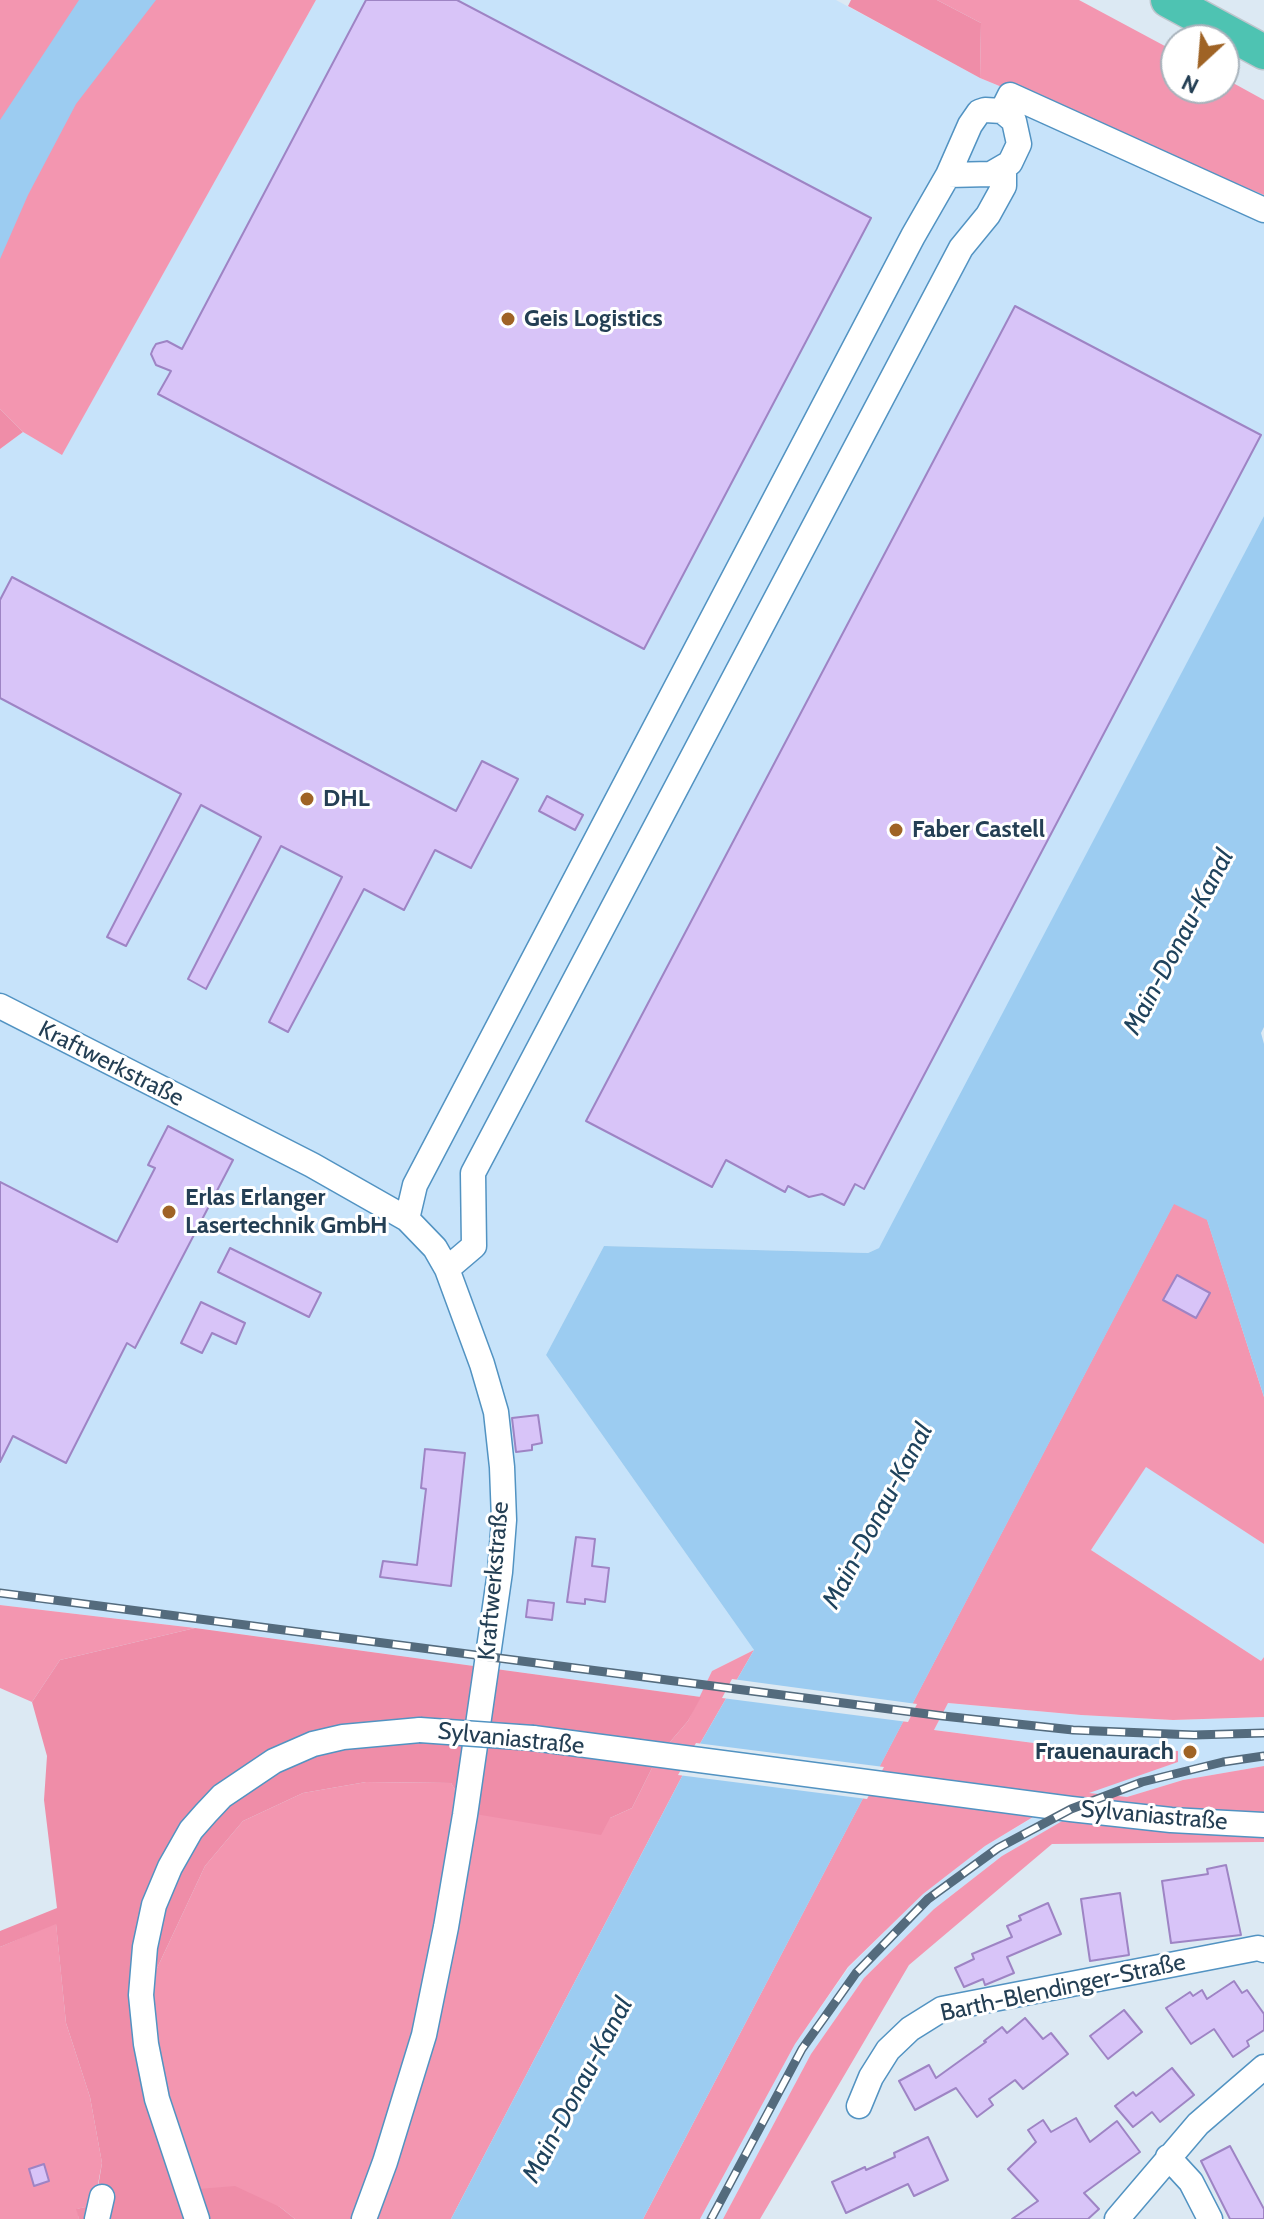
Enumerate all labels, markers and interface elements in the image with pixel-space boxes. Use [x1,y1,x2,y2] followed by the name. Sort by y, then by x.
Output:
[1160,24,1240,104] north arrow
[1177,69,1203,100] text: N
[524,305,663,333] place label: Geis Logistics
[499,310,517,328] marker: Geis Logistics
[323,785,370,813] place label: DHL
[298,790,316,808] marker: DHL
[912,816,1045,844] place label: Faber Castell
[887,821,905,839] marker: Faber Castell
[1117,844,1241,1040] water label: Main-Donau-Kanal
[33,1015,189,1113] street label: Kraftwerkstraße
[185,1184,388,1240] place label: Erlas Erlanger Lasertechnik GmbH
[160,1203,178,1221] marker: Erlas Erlanger Lasertechnik GmbH
[816,1418,940,1614] water label: Main-Donau-Kanal
[473,1500,515,1662] street label: Kraftwerkstraße
[436,1717,586,1761] street label: Sylvaniastraße
[1035,1738,1174,1766] place label: Frauenaurach
[1181,1743,1199,1761] marker: Frauenaurach
[1079,1795,1229,1837] street label: Sylvaniastraße
[938,1948,1188,2028] street label: Barth-Blendinger-Straße
[516,1992,640,2188] water label: Main-Donau-Kanal

